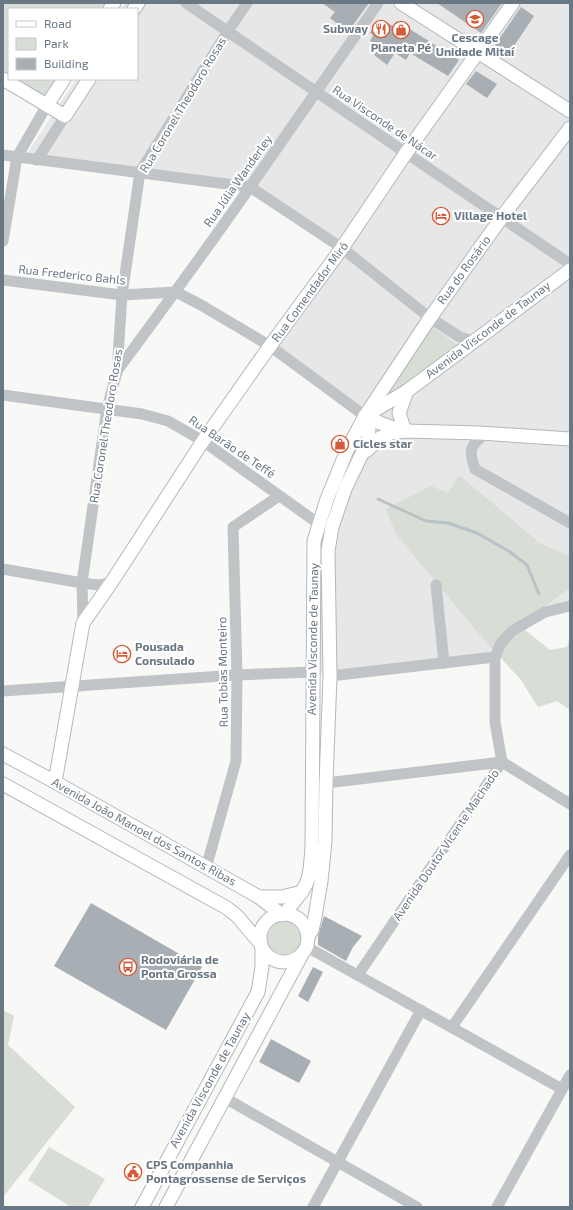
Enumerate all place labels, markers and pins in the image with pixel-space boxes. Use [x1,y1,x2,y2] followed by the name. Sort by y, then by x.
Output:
[465,9,485,29] school or university icon: Cescage Unidade Mitaí
[371,19,391,39] restaurant icon: Subway
[391,20,411,40] shop icon: Planeta Pé
[323,21,368,36] place label: Subway
[436,30,515,58] place label: Cescage Unidade Mitaí
[371,40,432,54] place label: Planeta Pé
[431,206,451,226] hotel icon: Village Hotel
[454,208,527,222] place label: Village Hotel
[330,434,350,454] shop icon: Cicles star
[353,436,412,450] place label: Cicles star
[135,639,195,667] place label: Pousada Consulado
[112,644,132,664] hotel icon: Pousada Consulado
[141,952,219,980] place label: Rodoviária de Ponta Grossa
[118,957,138,977] bus stop icon: Rodoviária de Ponta Grossa
[146,1157,306,1186] place label: CPS Companhia Pontagrossense de Serviços
[123,1162,143,1182] public building icon: CPS Companhia Pontagrossense de Serviços

